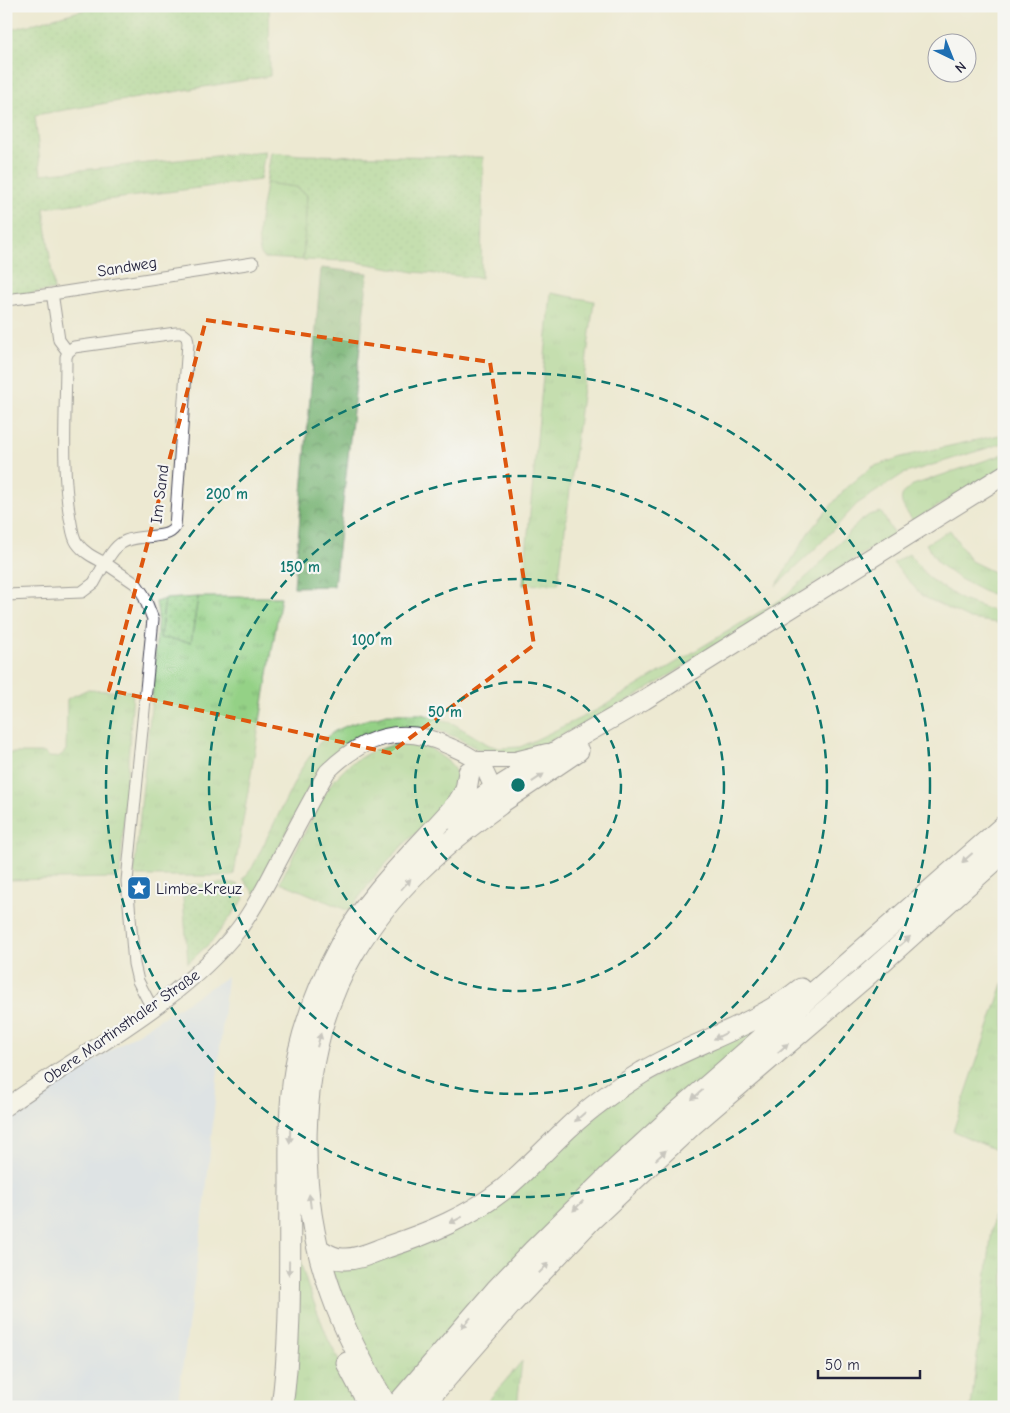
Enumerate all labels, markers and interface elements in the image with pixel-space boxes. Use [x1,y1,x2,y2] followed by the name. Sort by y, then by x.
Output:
[928,32,978,82] north arrow
[951,58,970,76] text: N
[96,253,158,281] street label: Sandweg
[147,464,173,525] street label: Im Sand
[206,485,248,503] text: 200 m
[280,558,320,576] text: 150 m
[352,631,392,649] text: 100 m
[428,703,462,721] text: 50 m
[531,773,545,783] one-way arrow
[509,776,527,794] centre of rings
[961,853,974,864] one-way arrow
[126,875,152,901] place icon: Limbe-Kreuz
[400,879,412,891] one-way arrow
[156,880,242,898] place label: Limbe-Kreuz
[899,935,911,947] one-way arrow
[40,966,203,1088] street label: Obere Martinsthaler Straße
[713,1032,727,1040] one-way arrow
[316,1033,324,1048] one-way arrow
[776,1042,789,1053] one-way arrow
[691,1090,704,1101] one-way arrow
[575,1111,587,1123] one-way arrow
[285,1128,293,1144] one-way arrow
[654,1149,666,1161] one-way arrow
[306,1193,314,1209] one-way arrow
[573,1200,585,1212] one-way arrow
[449,1216,463,1224] one-way arrow
[285,1261,293,1277] one-way arrow
[538,1263,550,1275] one-way arrow
[460,1317,472,1329] one-way arrow
[818,1348,920,1380] scale bar
[825,1356,860,1374] text: 50 m

